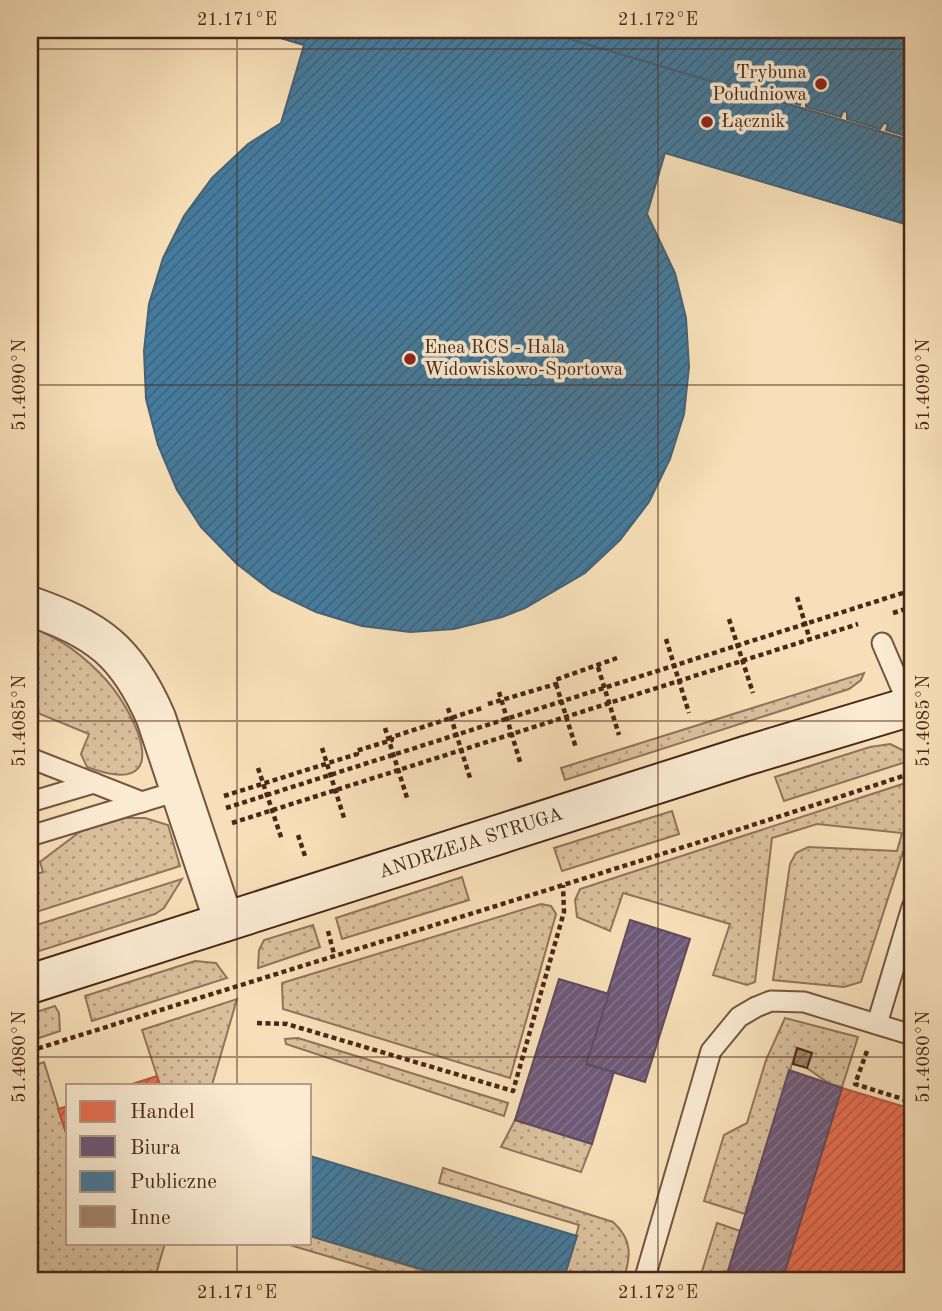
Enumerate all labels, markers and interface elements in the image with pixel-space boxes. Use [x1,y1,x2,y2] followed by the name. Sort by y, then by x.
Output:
[197,11,277,29] text: 21.171°E
[618,11,698,29] text: 21.172°E
[712,64,808,105] place label: Trybuna Południowa
[813,76,829,92] marker: Trybuna Południowa
[721,113,786,132] place label: Łącznik
[699,114,715,130] marker: Łącznik
[11,339,29,431] text: 51.4090°N
[424,339,624,380] place label: Enea RCS - Hala Widowiskowo-Sportowa
[915,339,933,431] text: 51.4090°N
[402,351,418,367] marker: Enea RCS - Hala Widowiskowo-Sportowa
[11,675,29,767] text: 51.4085°N
[915,675,933,767] text: 51.4085°N
[377,805,566,883] street label: ANDRZEJA STRUGA
[11,1011,29,1103] text: 51.4080°N
[915,1011,933,1103] text: 51.4080°N
[66,1084,312,1244] legend
[130,1102,195,1123] text: Handel
[130,1138,180,1159] text: Biura
[130,1172,217,1193] text: Publiczne
[130,1208,171,1229] text: Inne
[197,1284,277,1302] text: 21.171°E
[618,1284,698,1302] text: 21.172°E

